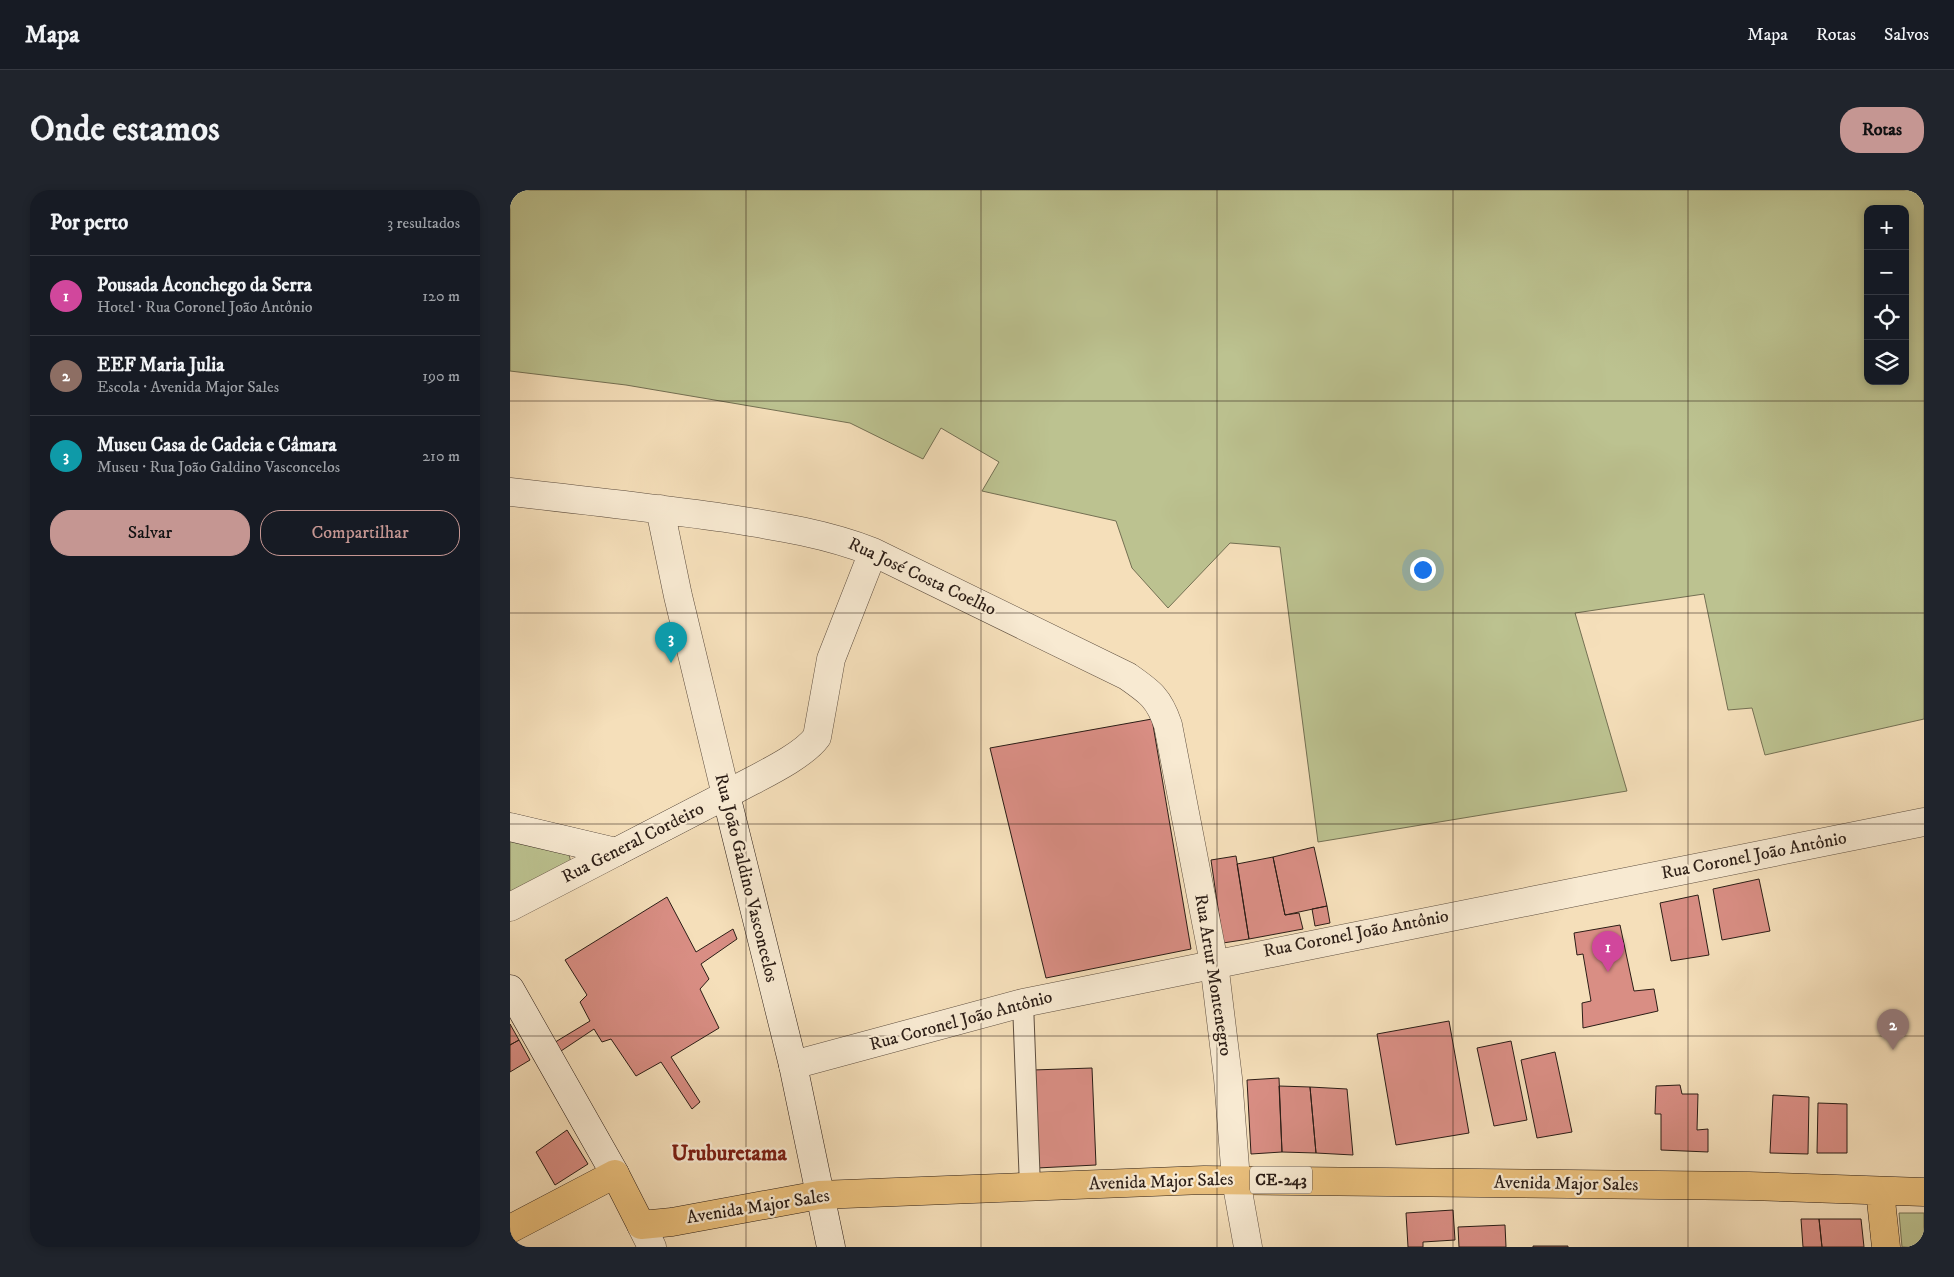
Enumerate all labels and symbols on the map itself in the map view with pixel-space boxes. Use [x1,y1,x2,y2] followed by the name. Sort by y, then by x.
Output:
[844,533,1000,621] street label: Rua José Costa Coelho
[1410,557,1436,583] your location
[655,622,687,663] pin: 3
[709,771,783,985] street label: Rua João Galdino Vasconcelos
[558,798,708,888] street label: Rua General Cordeiro
[1659,827,1849,885] street label: Rua Coronel João Antônio
[1189,892,1237,1058] street label: Rua Artur Montenegro
[1261,905,1451,963] street label: Rua Coronel João Antônio
[1592,931,1624,972] pin: 1
[867,986,1055,1056] street label: Rua Coronel João Antônio
[1877,1009,1909,1050] pin: 2
[671,1140,787,1167] district label: Uruburetama
[1250,1166,1312,1194] road number: CE-243
[1088,1168,1234,1196] street label: Avenida Major Sales
[1494,1172,1638,1196] street label: Avenida Major Sales
[685,1185,831,1229] street label: Avenida Major Sales

